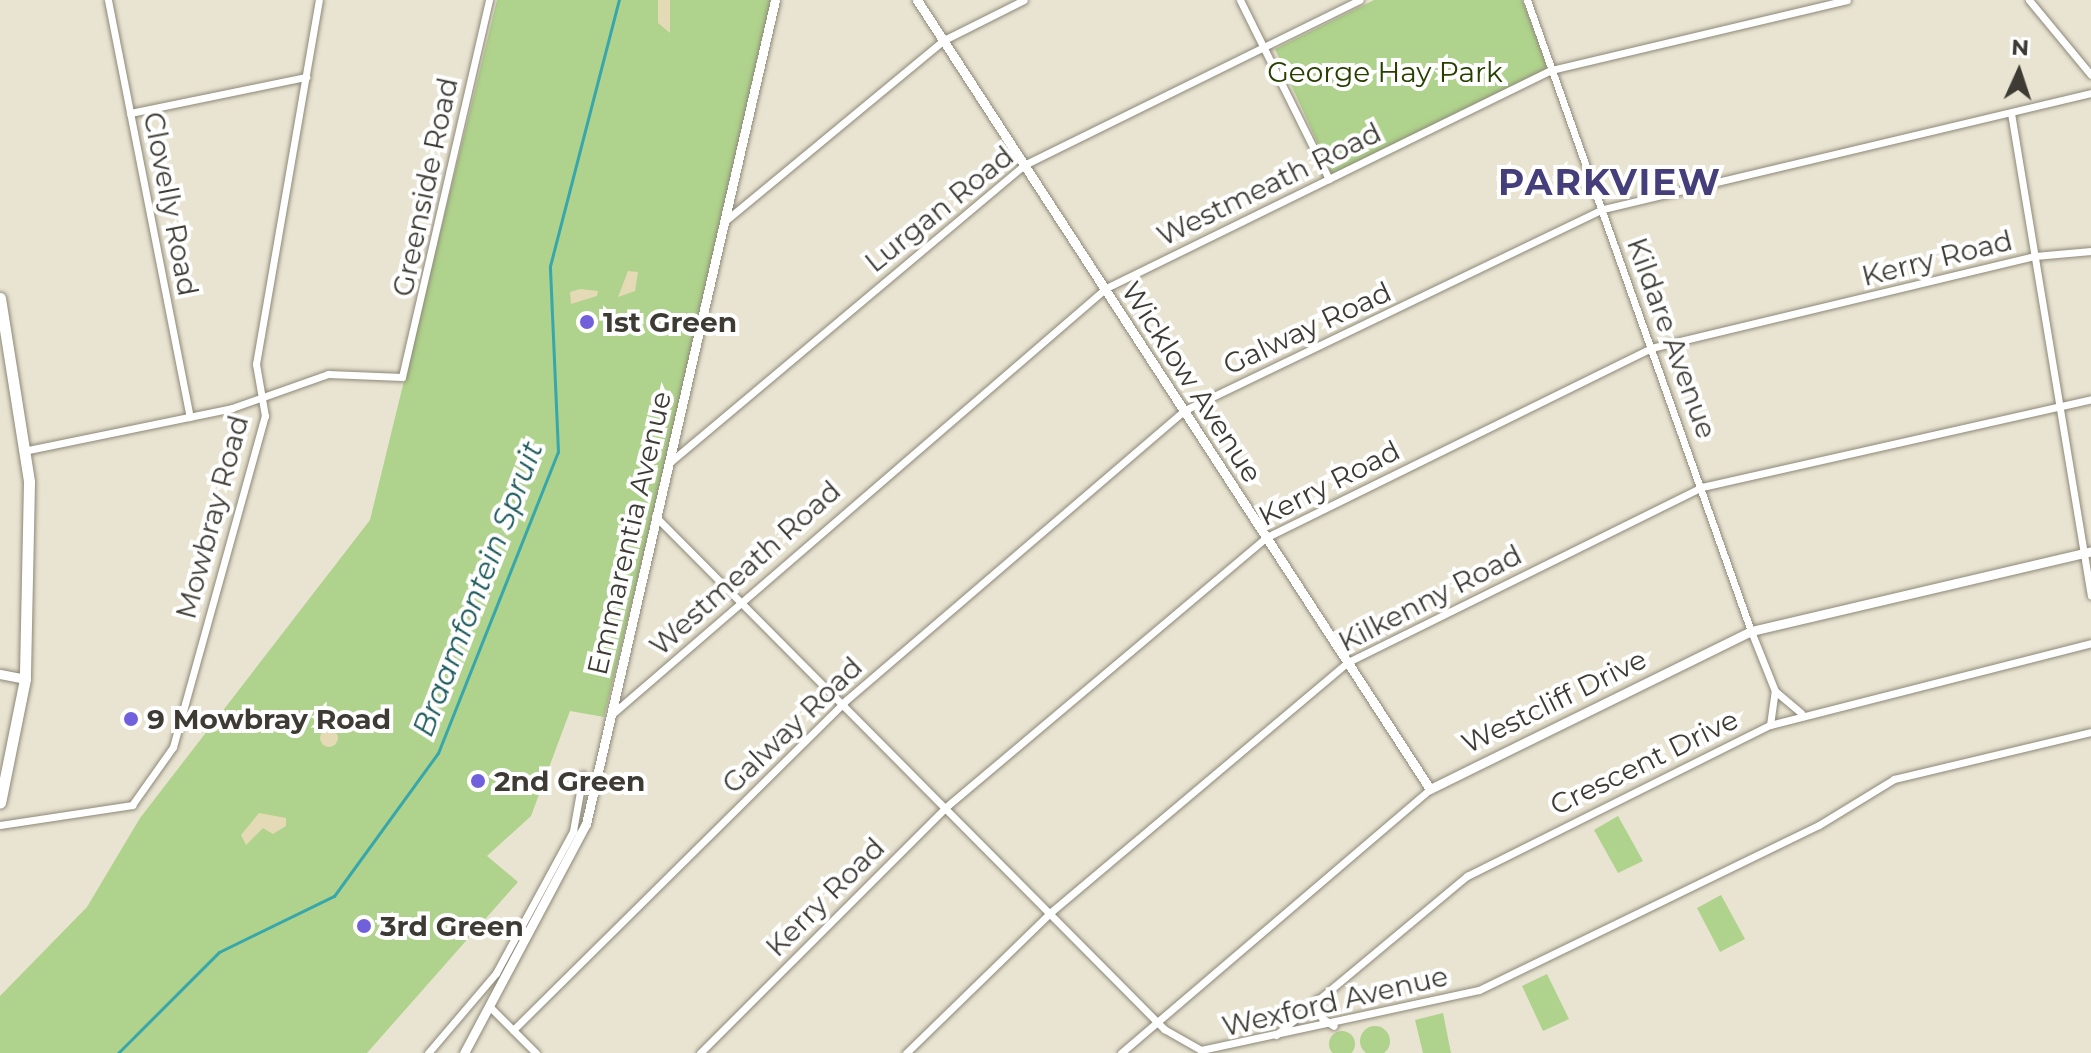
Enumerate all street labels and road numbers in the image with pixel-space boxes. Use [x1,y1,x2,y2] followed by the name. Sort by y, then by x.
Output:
[385,74,465,300] street label: Greenside Road
[137,109,205,299] street label: Clovelly Road
[1152,115,1386,253] street label: Westmeath Road
[858,139,1020,279] street label: Lurgan Road
[1858,223,2016,293] street label: Kerry Road
[1620,233,1724,443] street label: Kildare Avenue
[1218,274,1396,382] street label: Galway Road
[1115,275,1269,489] street label: Wicklow Avenue
[580,388,678,678] street label: Emmarentia Avenue
[169,412,255,622] street label: Mowbray Road
[1253,433,1405,533] street label: Kerry Road
[643,474,847,662] street label: Westmeath Road
[1333,537,1527,659] street label: Kilkenny Road
[1456,642,1652,760] street label: Westcliff Drive
[715,650,869,800] street label: Galway Road
[1545,702,1743,822] street label: Crescent Drive
[759,831,891,963] street label: Kerry Road
[1219,959,1451,1043] street label: Wexford Avenue

